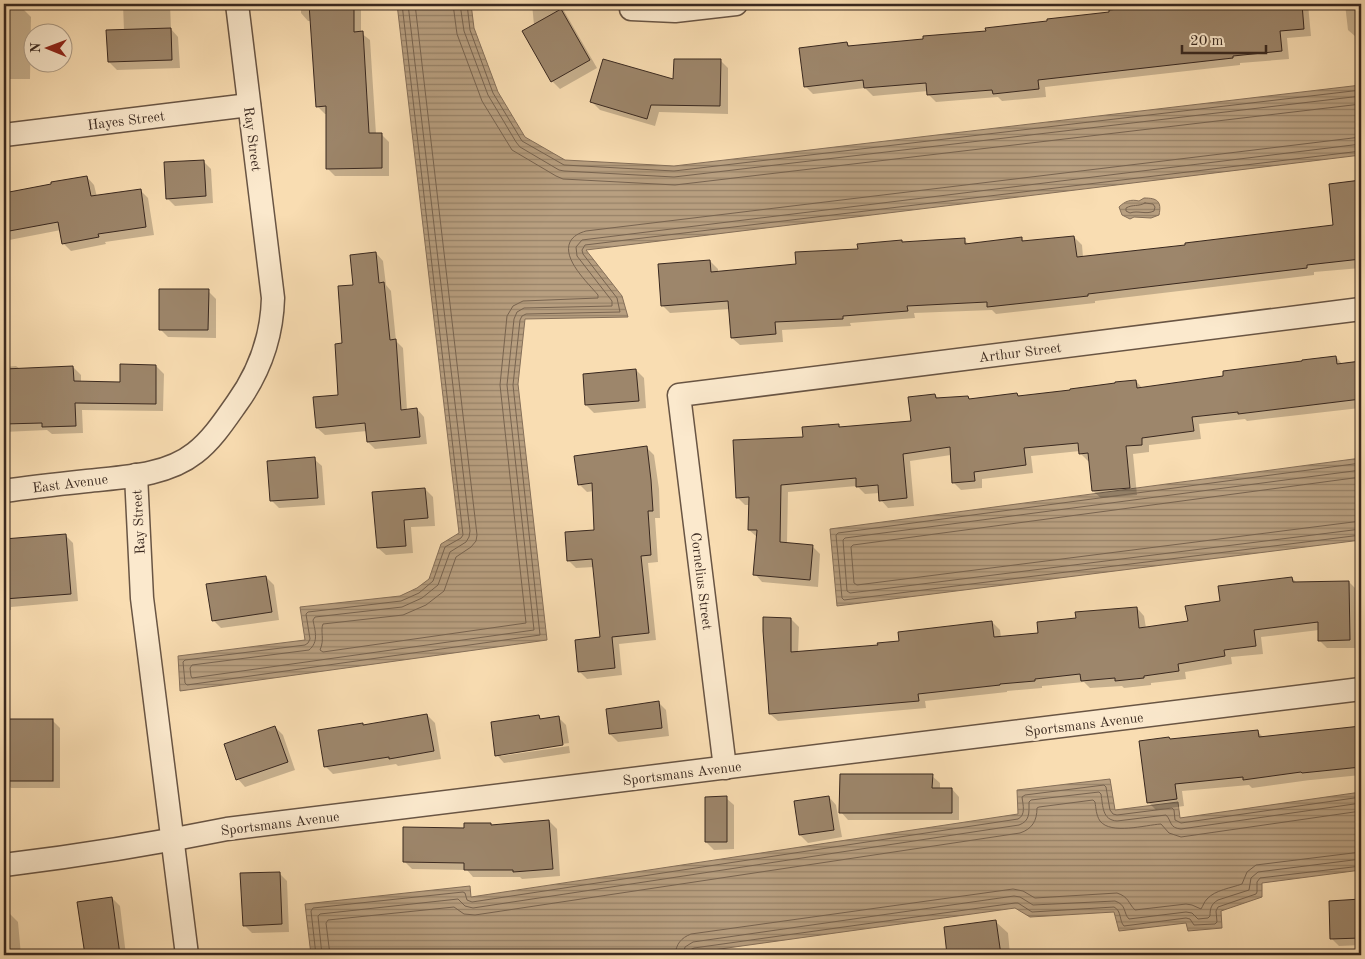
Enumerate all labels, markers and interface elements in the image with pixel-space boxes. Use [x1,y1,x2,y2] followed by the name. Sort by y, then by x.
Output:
[22,22,72,72] north arrow
[1182,22,1266,54] scale bar
[1190,34,1224,49] text: 20 m
[29,42,43,53] text: N
[241,106,263,172] street label: Ray Street
[87,109,166,133] street label: Hayes Street
[978,341,1062,365] street label: Arthur Street
[32,472,109,496] street label: East Avenue
[130,489,148,555] street label: Ray Street
[688,532,714,631] street label: Cornelius Street
[1024,711,1144,739] street label: Sportsmans Avenue
[622,760,742,788] street label: Sportsmans Avenue
[220,810,340,838] street label: Sportsmans Avenue

